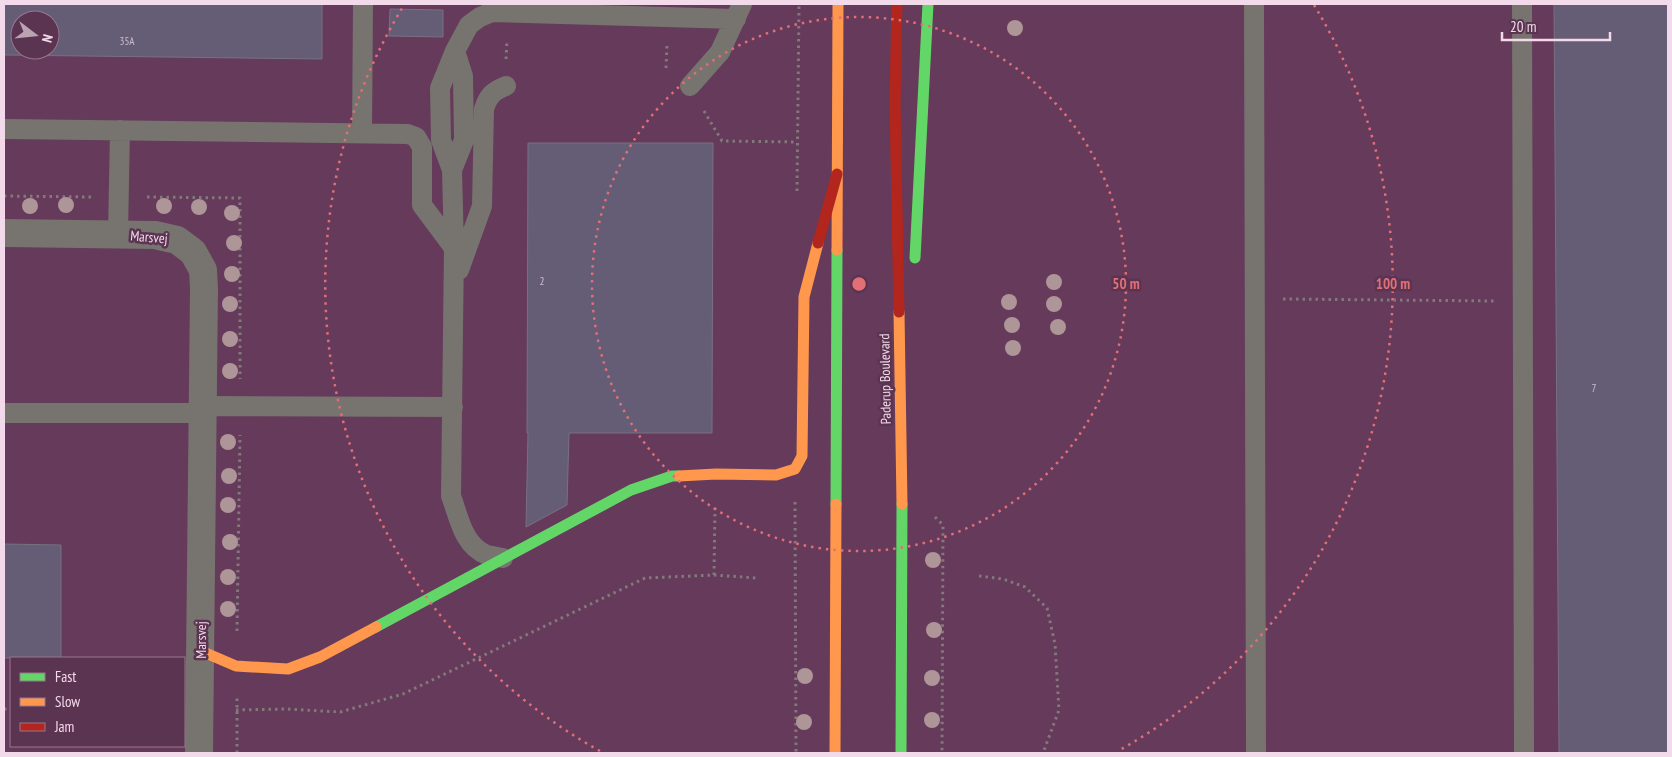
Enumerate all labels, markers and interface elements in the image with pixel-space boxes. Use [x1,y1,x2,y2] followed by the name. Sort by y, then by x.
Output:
[10,10,60,60] north arrow
[1502,10,1610,42] scale bar
[1510,17,1536,36] text: 20 m
[38,32,57,45] text: N
[119,34,135,48] house number: 35A
[130,226,168,248] street label: Marsvej
[540,274,545,288] house number: 2
[1112,274,1140,293] text: 50 m
[1376,274,1410,293] text: 100 m
[850,275,868,293] centre of rings
[875,333,895,425] street label: Paderup Boulevard
[1592,381,1597,395] house number: 7
[192,621,210,659] street label: Marsvej
[10,657,185,747] legend
[55,667,76,686] text: Fast
[55,692,80,711] text: Slow
[54,717,74,736] text: Jam

